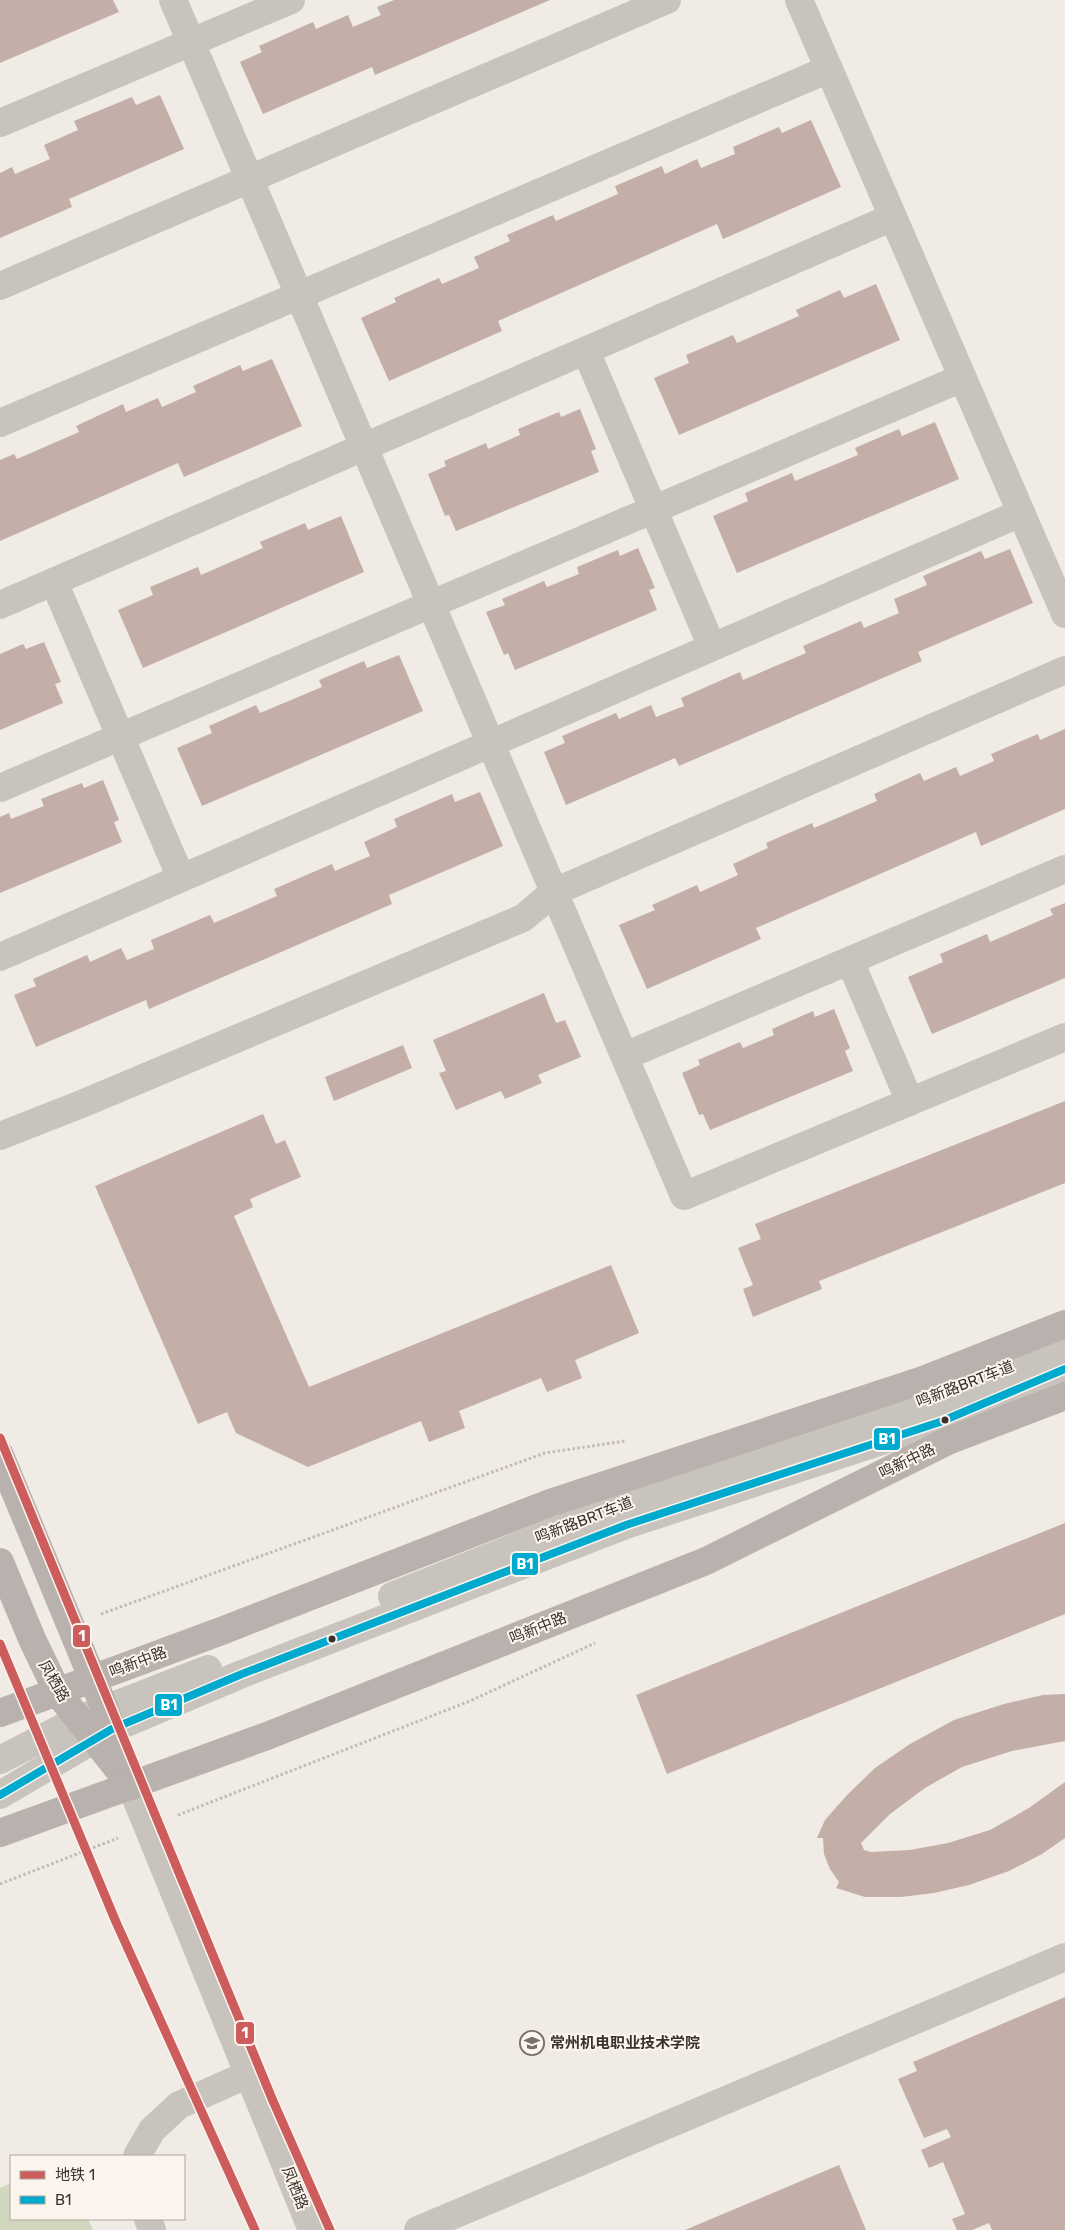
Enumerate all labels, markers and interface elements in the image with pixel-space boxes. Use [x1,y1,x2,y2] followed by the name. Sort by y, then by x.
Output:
[914,1357,1016,1411] street label: 鸣新路BRT车道
[940,1415,950,1425] unlabelled marker
[873,1427,901,1451] line badge: B1
[879,1431,895,1448] text: B1
[876,1440,938,1482] street label: 鸣新中路
[533,1493,635,1547] street label: 鸣新路BRT车道
[511,1552,539,1576] line badge: B1
[517,1556,533,1573] text: B1
[507,1608,569,1648] street label: 鸣新中路
[72,1624,91,1648] line badge: 1
[79,1628,86,1645] text: 1
[327,1634,337,1644] unlabelled marker
[107,1643,169,1681] street label: 鸣新中路
[35,1657,73,1705] street label: 凤栖路
[154,1693,183,1717] line badge: B1
[161,1697,177,1714] text: B1
[235,2021,255,2045] line badge: 1
[242,2025,249,2042] text: 1
[519,2030,545,2056] school or university icon: 常州机电职业技术学院
[550,2034,700,2052] place label: 常州机电职业技术学院
[10,2155,185,2220] legend
[278,2164,312,2212] street label: 凤栖路
[55,2166,95,2184] text: 地铁 1
[55,2191,71,2209] text: B1

